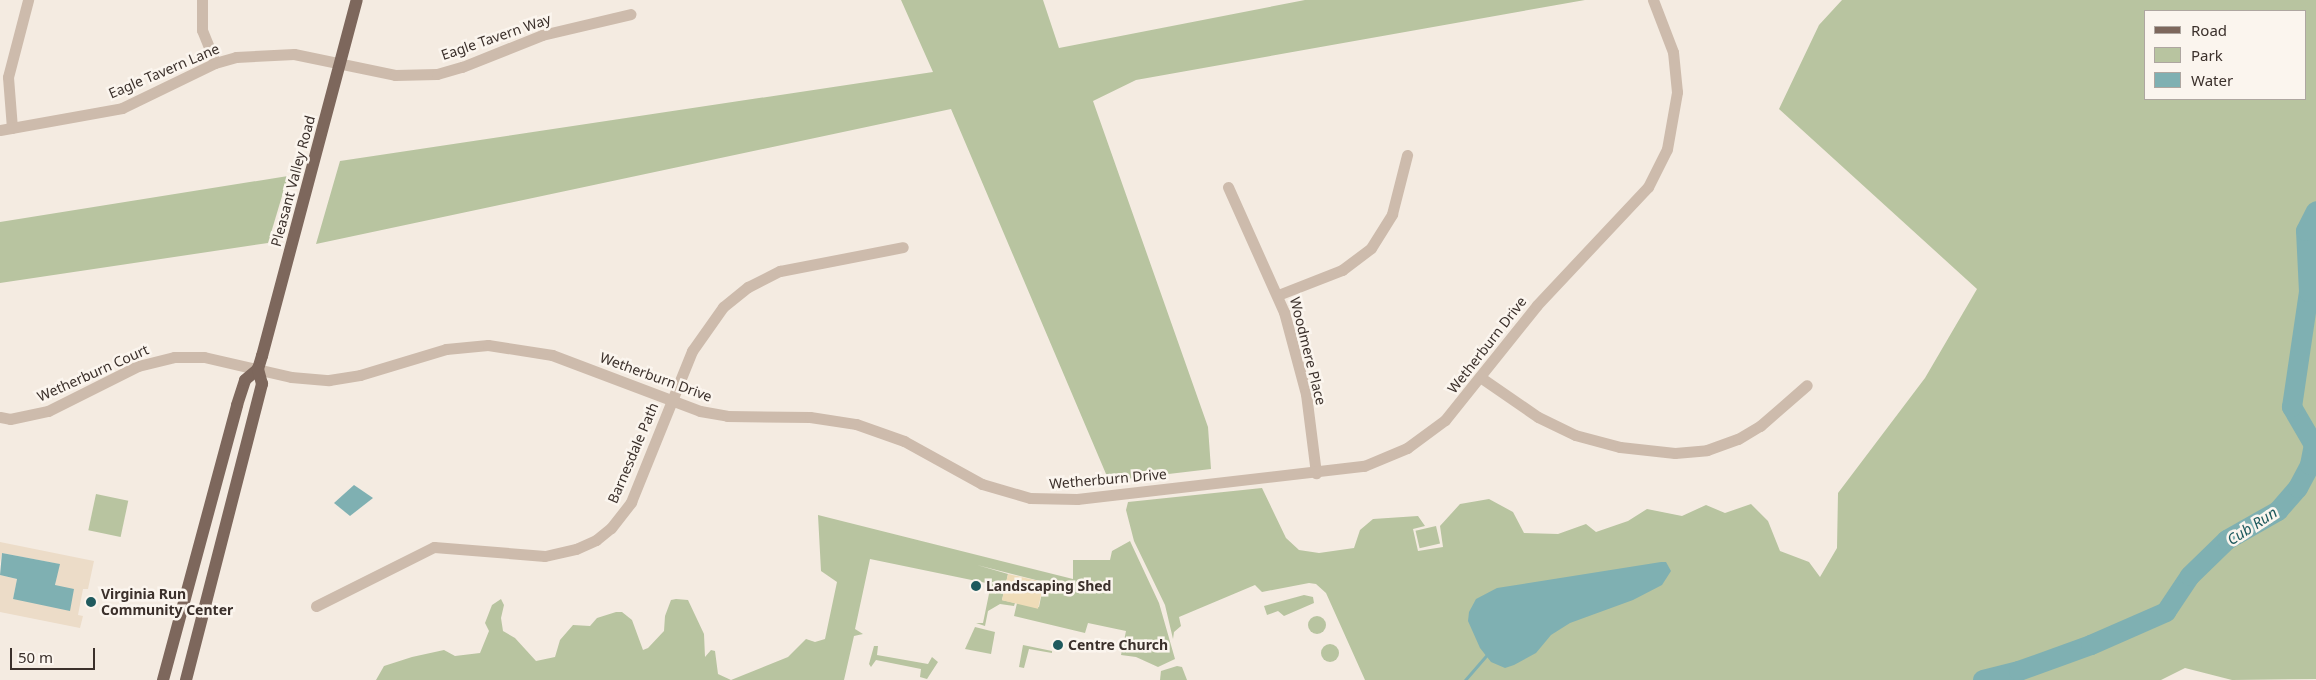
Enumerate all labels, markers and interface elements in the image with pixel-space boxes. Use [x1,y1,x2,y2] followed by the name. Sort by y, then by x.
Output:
[439,10,553,64] street label: Eagle Tavern Way
[2144,10,2306,100] legend
[2191,20,2227,40] text: Road
[106,40,222,102] street label: Eagle Tavern Lane
[2191,45,2223,65] text: Park
[2191,70,2233,90] text: Water
[267,114,319,248] street label: Pleasant Valley Road
[1444,293,1530,397] street label: Wetherburn Drive
[1286,295,1330,407] street label: Woodmere Place
[35,341,151,405] street label: Wetherburn Court
[598,349,714,405] street label: Wetherburn Drive
[604,400,662,506] street label: Barnesdale Path
[1049,465,1167,493] street label: Wetherburn Drive
[2224,503,2280,549] water label: Cub Run
[986,578,1111,594] place label: Landscaping Shed
[970,580,982,592] marker: Landscaping Shed
[101,586,233,618] place label: Virginia Run Community Center
[85,596,97,608] marker: Virginia Run Community Center
[1068,637,1168,653] place label: Centre Church
[12,638,98,670] scale bar
[1052,639,1064,651] marker: Centre Church
[18,647,53,667] text: 50 m

